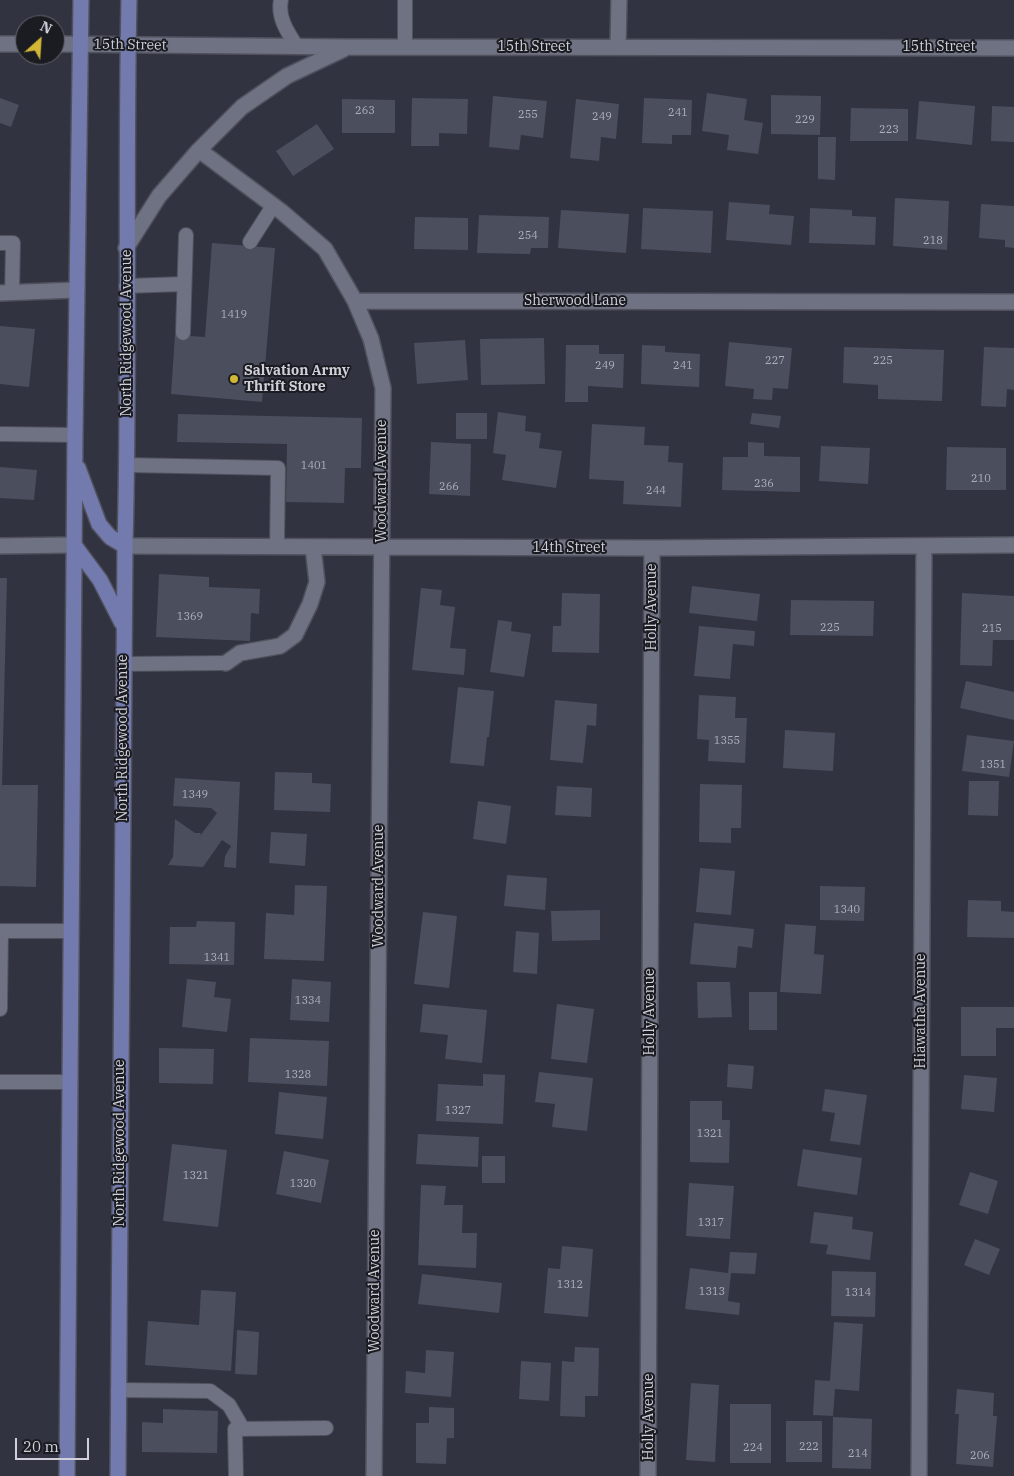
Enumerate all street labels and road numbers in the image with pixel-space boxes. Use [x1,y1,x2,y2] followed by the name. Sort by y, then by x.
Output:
[93,36,167,54] street label: 15th Street
[497,39,571,55] street label: 15th Street
[902,39,976,55] street label: 15th Street
[119,249,135,417] street label: North Ridgewood Avenue
[524,293,626,309] street label: Sherwood Lane
[374,419,390,543] street label: Woodward Avenue
[532,540,606,556] street label: 14th Street
[644,563,660,651] street label: Holly Avenue
[115,654,131,822] street label: North Ridgewood Avenue
[371,824,387,948] street label: Woodward Avenue
[913,953,929,1069] street label: Hiawatha Avenue
[642,968,658,1056] street label: Holly Avenue
[112,1059,128,1227] street label: North Ridgewood Avenue
[367,1229,383,1353] street label: Woodward Avenue
[641,1373,657,1461] street label: Holly Avenue

